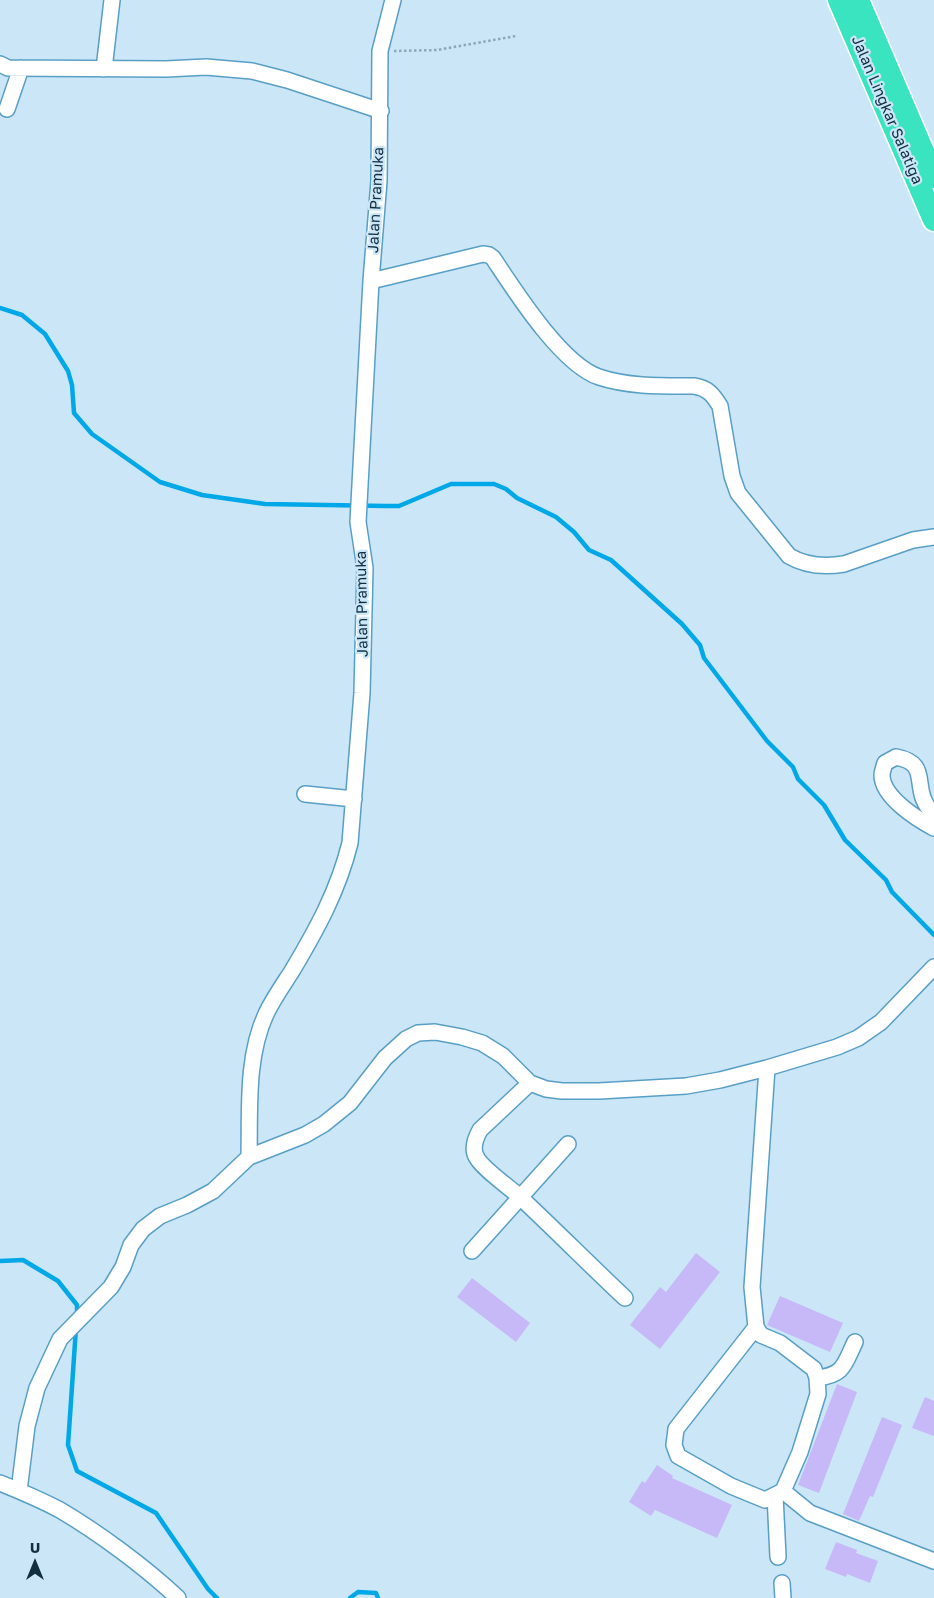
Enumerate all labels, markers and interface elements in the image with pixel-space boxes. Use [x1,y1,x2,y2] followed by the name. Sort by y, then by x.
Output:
[848,33,926,187] street label: Jalan Lingkar Salatiga
[364,147,388,253] street label: Jalan Pramuka
[352,551,372,657] street label: Jalan Pramuka
[10,1538,60,1588] north arrow
[30,1539,40,1556] text: U

